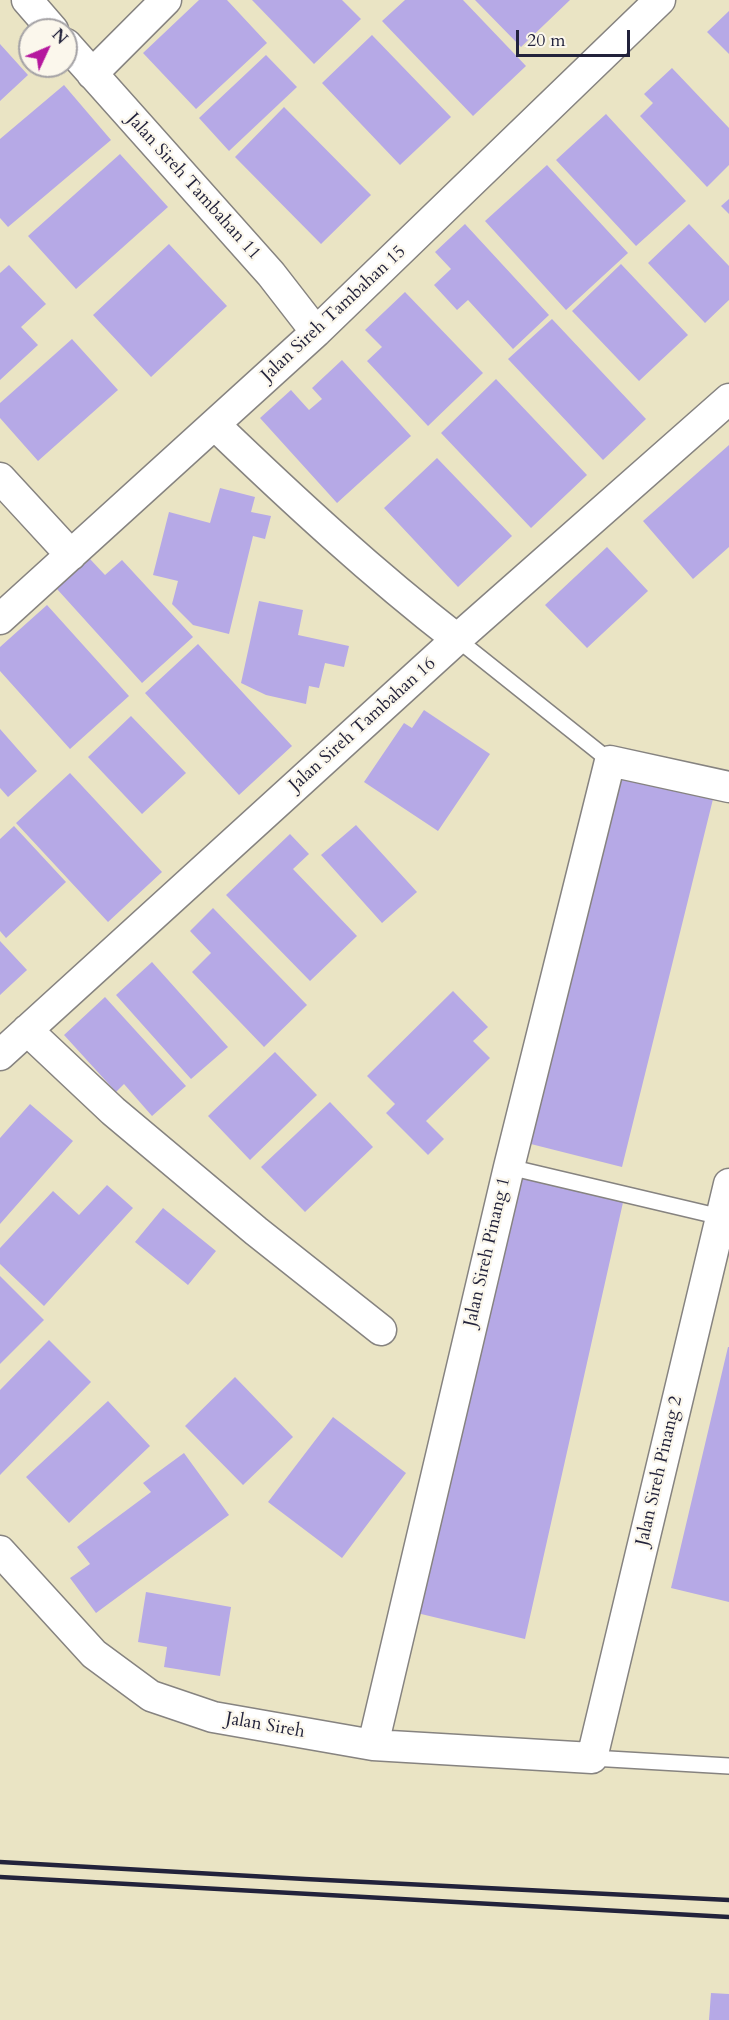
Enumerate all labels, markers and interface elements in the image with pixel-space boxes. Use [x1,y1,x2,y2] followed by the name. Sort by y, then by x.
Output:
[18,18,78,78] north arrow
[519,18,633,56] scale bar
[47,24,72,50] text: N
[527,28,566,53] text: 20 m
[122,109,264,265] street label: Jalan Sireh Tambahan 11
[257,241,411,387] street label: Jalan Sireh Tambahan 15
[285,654,441,796] street label: Jalan Sireh Tambahan 16
[460,1175,516,1329] street label: Jalan Sireh Pinang 1
[632,1394,688,1548] street label: Jalan Sireh Pinang 2
[224,1708,306,1744] street label: Jalan Sireh

